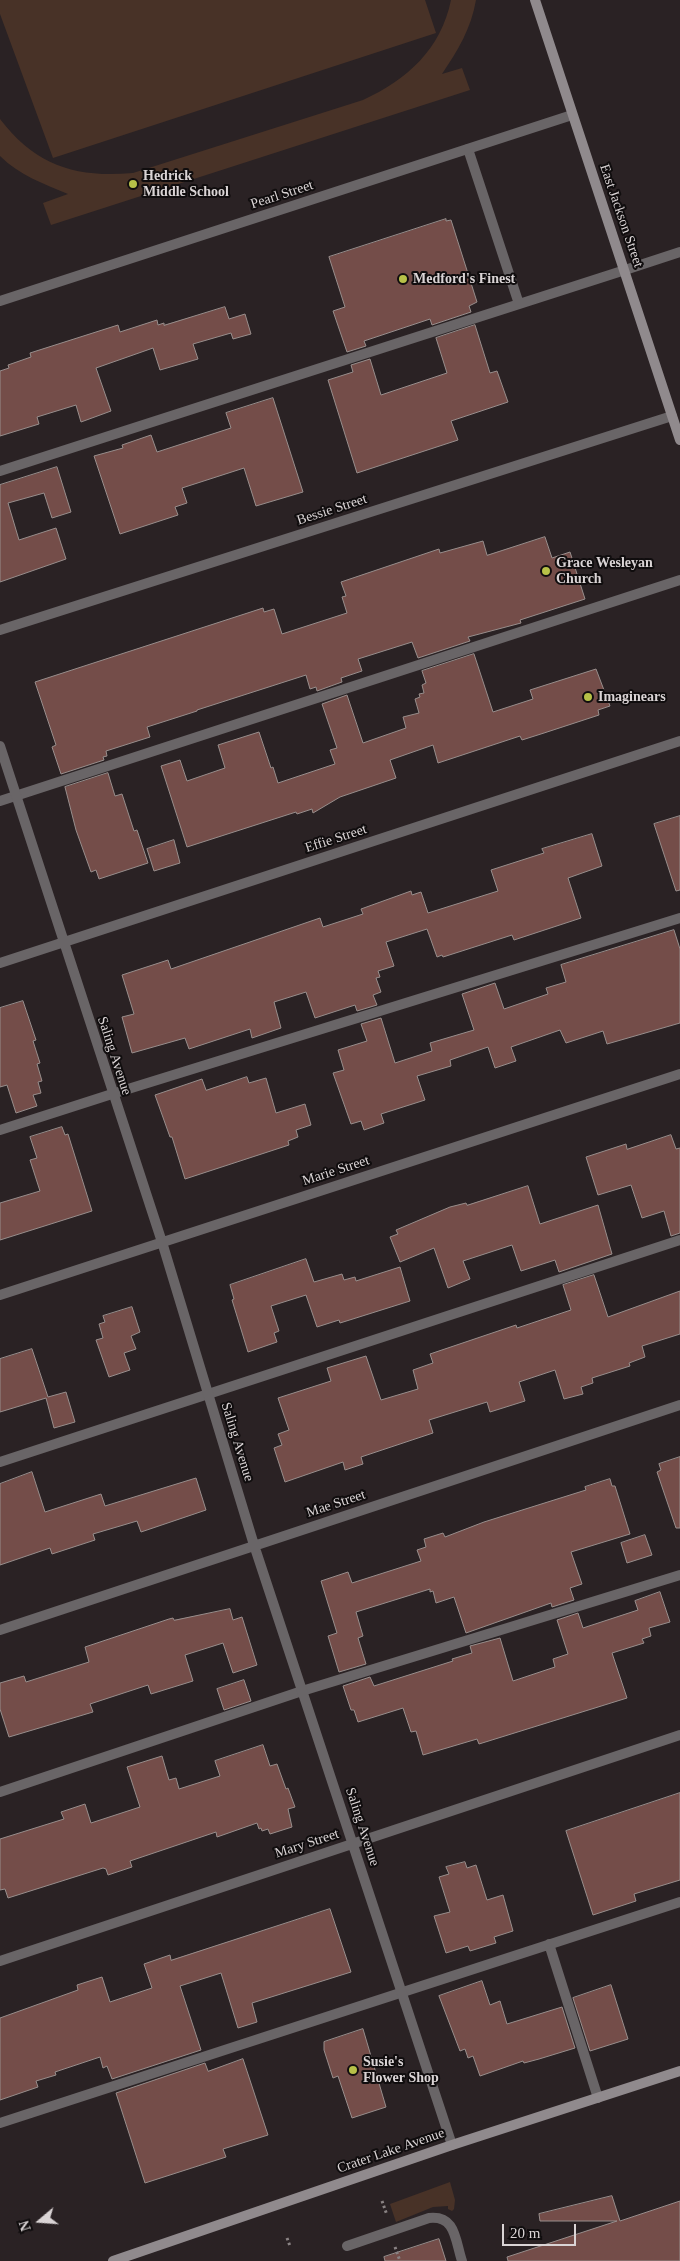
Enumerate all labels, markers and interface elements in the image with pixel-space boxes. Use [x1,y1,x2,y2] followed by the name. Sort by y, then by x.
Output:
[595,162,647,270] street label: East Jackson Street
[143,168,229,200] place label: Hedrick Middle School
[249,177,315,213] street label: Pearl Street
[127,178,139,190] marker: Hedrick Middle School
[413,271,515,287] place label: Medford's Finest
[397,273,409,285] marker: Medford's Finest
[295,491,369,529] street label: Bessie Street
[556,555,653,588] place label: Grace Wesleyan Church
[540,565,552,577] marker: Grace Wesleyan Church
[598,689,666,705] place label: Imaginears
[582,691,594,703] marker: Imaginears
[303,821,369,857] street label: Effie Street
[93,1015,135,1097] street label: Saling Avenue
[300,1152,372,1190] street label: Marie Street
[217,1400,257,1484] street label: Saling Avenue
[304,1487,368,1521] street label: Mae Street
[341,1786,383,1868] street label: Saling Avenue
[273,1826,341,1862] street label: Mary Street
[363,2054,439,2086] place label: Susie's Flower Shop
[347,2064,359,2076] marker: Susie's Flower Shop
[335,2125,447,2177] street label: Crater Lake Avenue
[15,2196,65,2246] north arrow
[505,2214,579,2246] scale bar
[17,2219,34,2233] text: N
[510,2225,540,2241] text: 20 m

